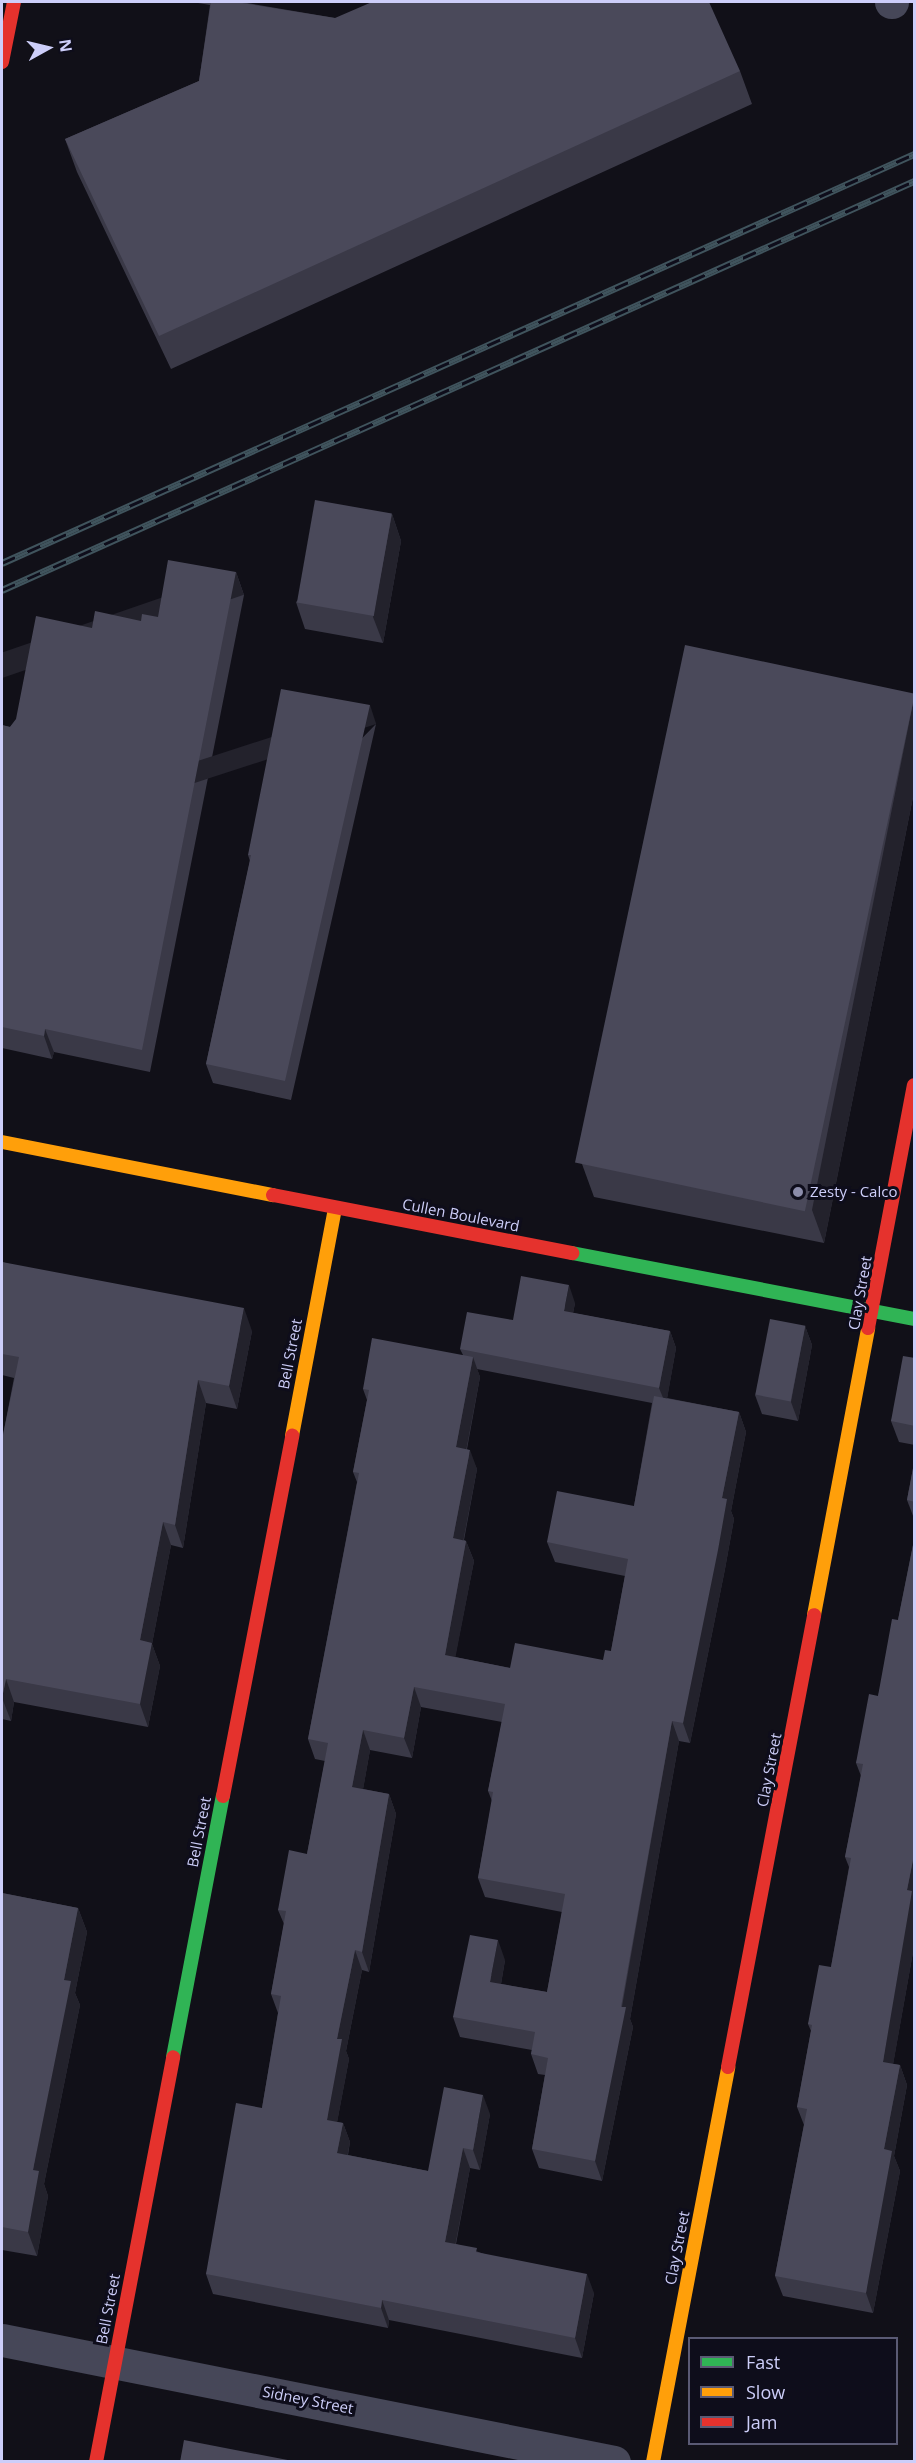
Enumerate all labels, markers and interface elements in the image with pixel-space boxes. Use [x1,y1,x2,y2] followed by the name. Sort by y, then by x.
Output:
[18,18,78,78] north arrow
[54,38,78,53] text: N
[810,1183,897,1201] place label: Zesty - Calco
[791,1185,805,1199] marker: Zesty - Calco
[401,1195,521,1235] street label: Cullen Boulevard
[845,1255,875,1331] street label: Clay Street
[274,1317,306,1391] street label: Bell Street
[753,1732,785,1808] street label: Clay Street
[183,1795,215,1869] street label: Bell Street
[661,2210,693,2286] street label: Clay Street
[92,2272,124,2346] street label: Bell Street
[688,2337,898,2445] legend
[746,2350,780,2374] text: Fast
[746,2380,785,2404] text: Slow
[261,2382,355,2418] street label: Sidney Street
[746,2410,778,2434] text: Jam

